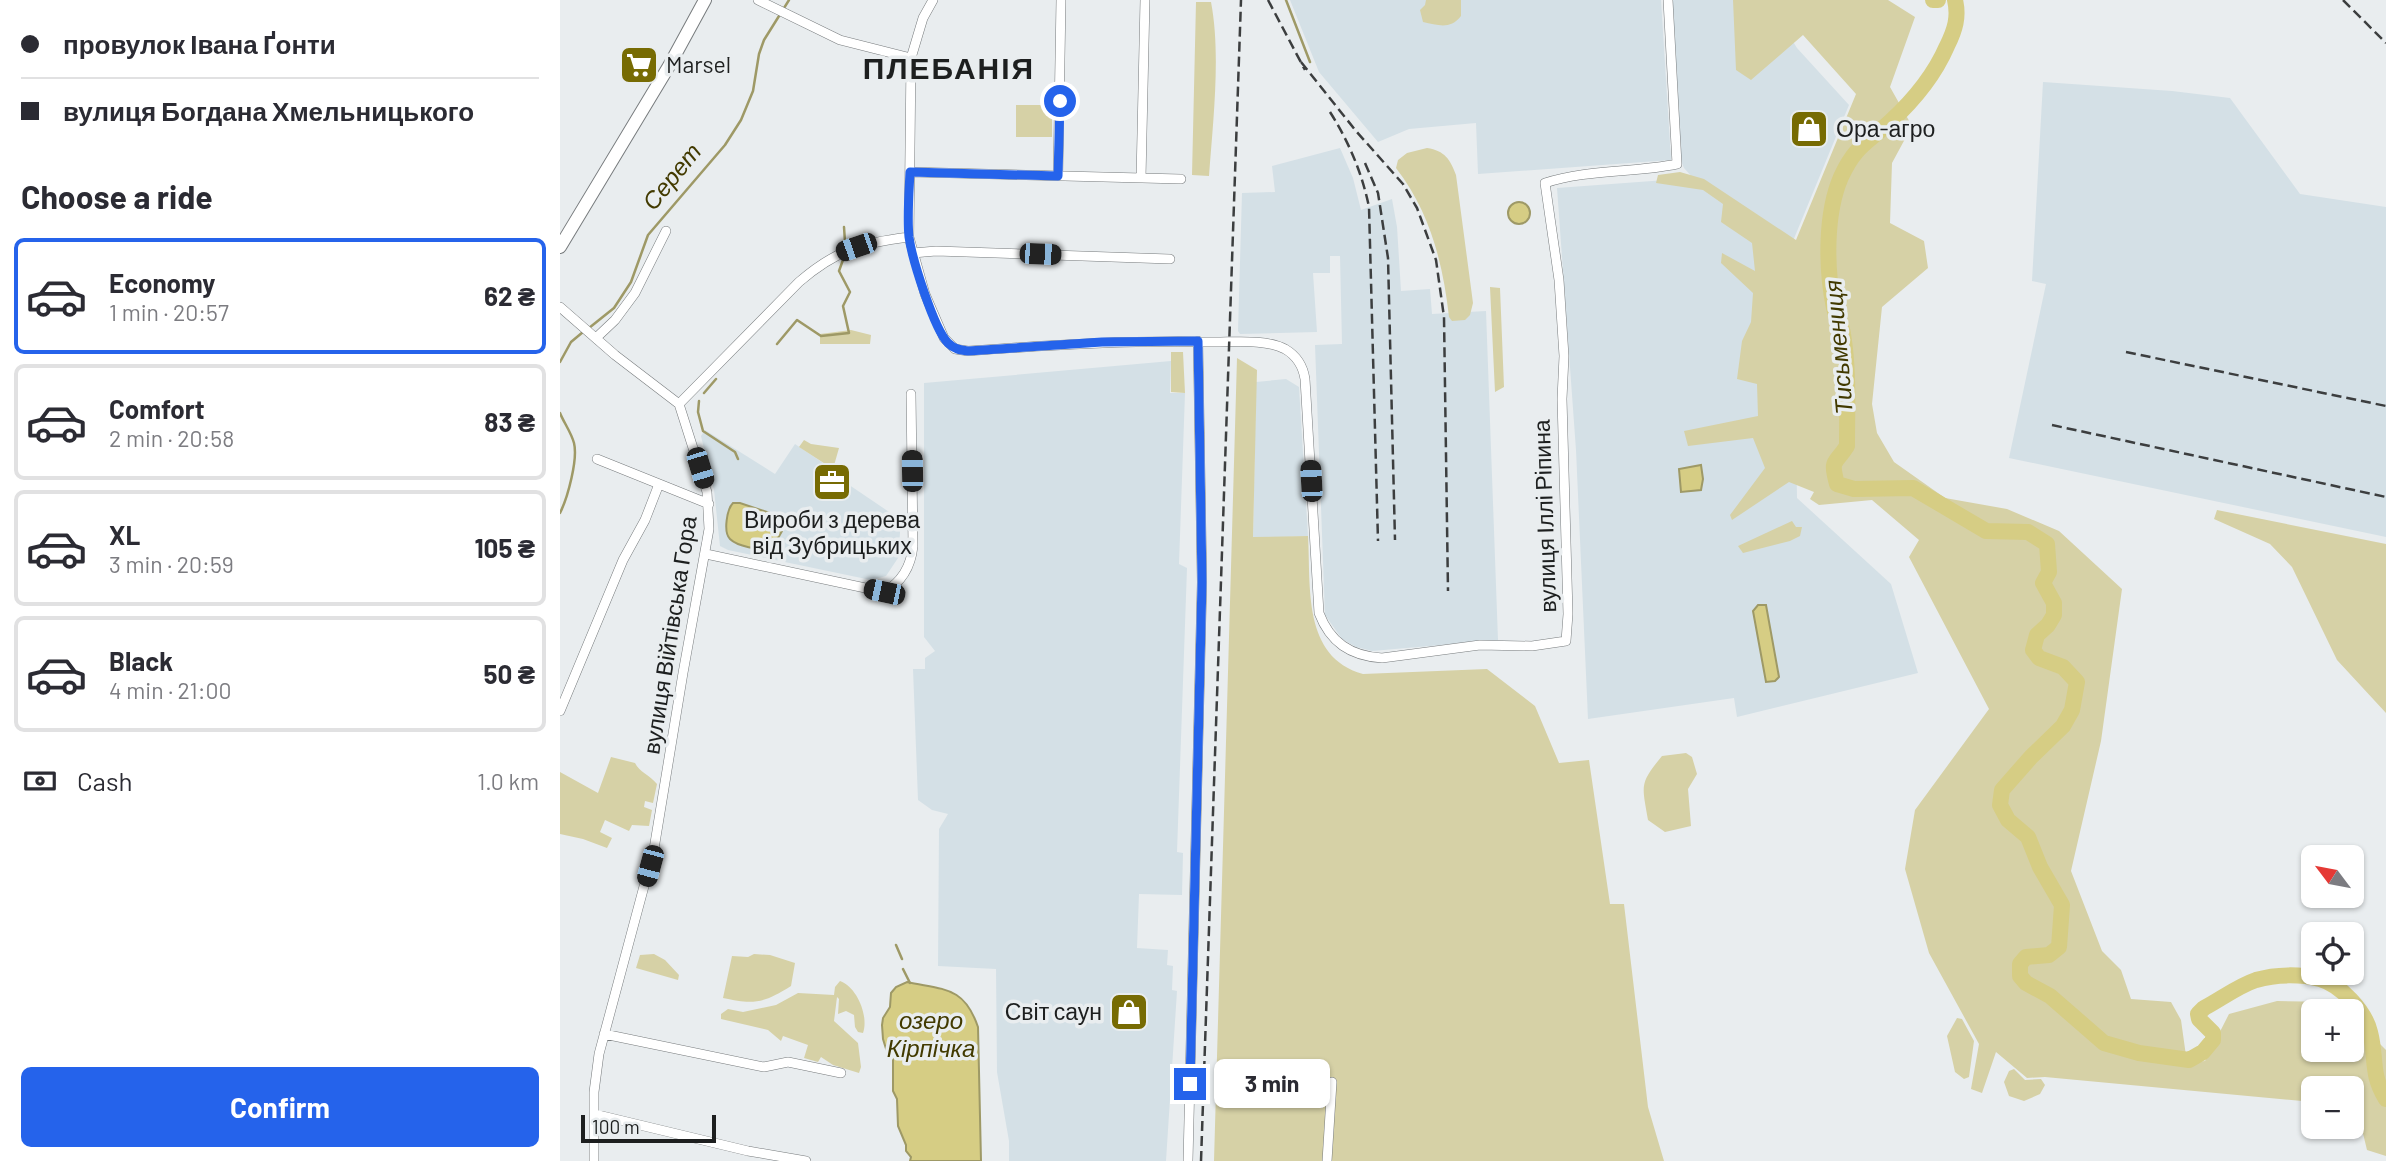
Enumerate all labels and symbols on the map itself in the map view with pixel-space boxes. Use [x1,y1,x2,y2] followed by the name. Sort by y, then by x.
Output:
[618,44,660,86] supermarket icon: Marsel
[863,49,1035,85] district label: ПЛЕБАНІЯ
[666,50,731,78] place label: Marsel
[1044,85,1076,117] route start
[1788,108,1830,150] shop icon: Ора-агро
[1836,114,1935,142] place label: Ора-агро
[635,137,706,215] water label: Серет
[833,230,880,264] car
[1019,243,1062,265] car
[1817,279,1858,416] water label: Тисьмениця
[1527,419,1561,613] street label: вулиця Іллі Ріпина
[684,445,717,491] car
[902,450,923,492] car
[1300,459,1323,503] car
[811,461,853,503] office icon: Вироби з дерева від Зубрицьких
[744,505,920,559] place label: Вироби з дерева від Зубрицьких
[636,514,702,756] street label: вулиця Війтівська Гора
[862,577,907,607] car
[635,843,666,889] car
[2301,845,2364,908] north arrow
[1108,991,1150,1033] shop icon: Світ саун
[1005,997,1102,1025] place label: Світ саун
[887,1005,975,1062] water label: озеро Кірпічка
[1214,1060,1330,1108] callout: 3 min
[1174,1068,1206,1100] route end
[581,1112,716,1144] scale bar

